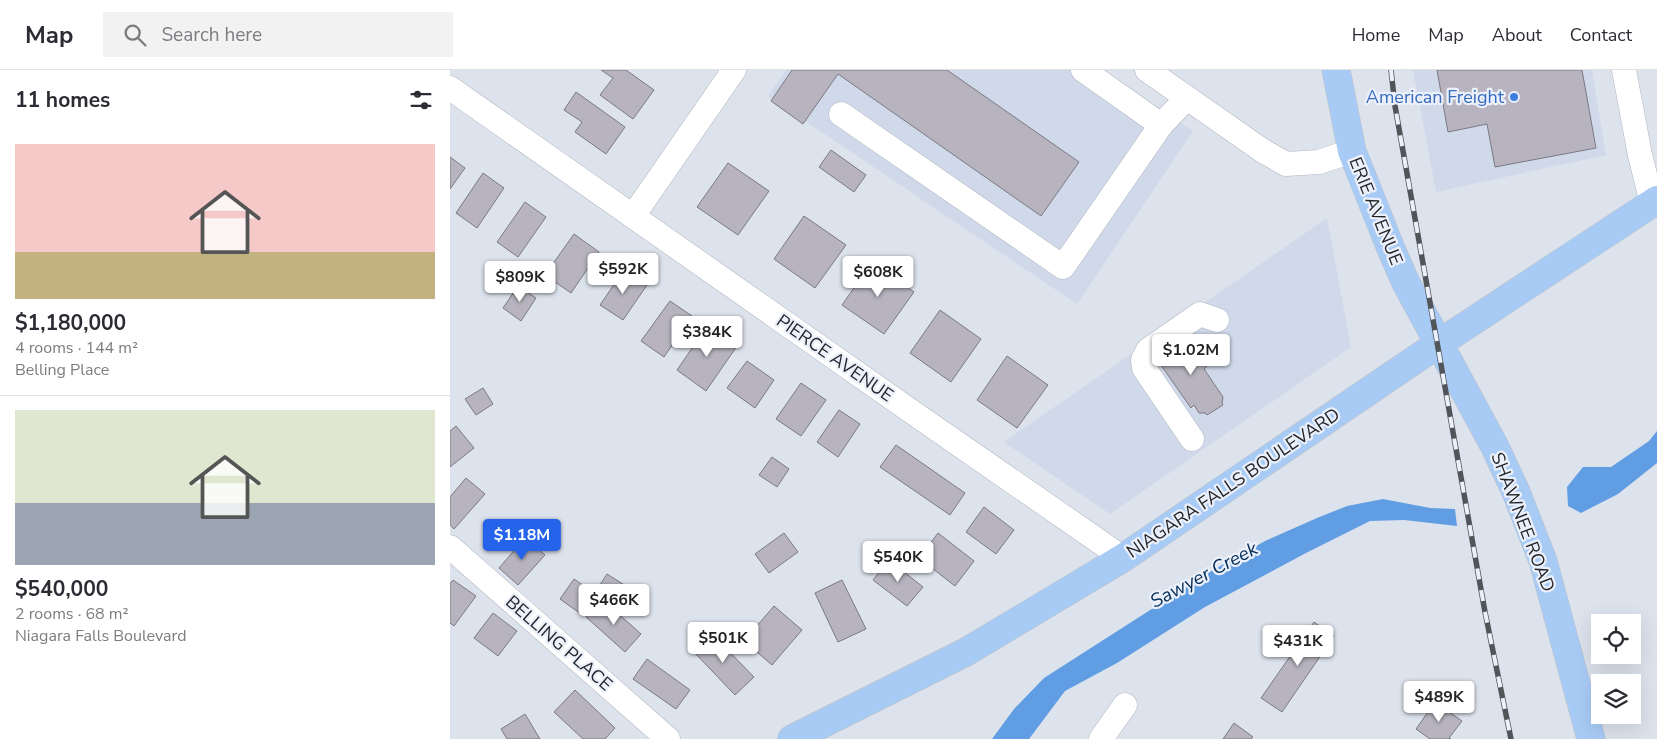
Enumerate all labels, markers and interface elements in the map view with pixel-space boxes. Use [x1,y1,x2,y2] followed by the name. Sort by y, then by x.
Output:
[103,12,453,57] search box
[25,19,73,51] text: Map
[121,21,149,49] icon: search
[161,22,262,48] text: Search here
[1352,23,1400,47] text: Home
[1428,23,1464,47] text: Map
[1492,23,1542,47] text: About
[1570,23,1632,47] text: Contact
[1366,85,1505,109] place label: American Freight
[15,86,110,114] text: 11 homes
[407,86,435,114] icon: filters
[1508,91,1520,103] marker: American Freight
[1343,154,1409,268] street label: ERIE AVENUE
[180,177,270,267] icon: home
[588,252,658,295] pin: $592K
[843,256,913,298] pin: $608K
[598,258,648,280] text: $592K
[485,260,555,303] pin: $809K
[853,261,903,283] text: $608K
[495,266,545,288] text: $809K
[15,309,126,337] text: $1,180,000
[772,309,898,407] street label: PIERCE AVENUE
[672,316,742,358] pin: $384K
[682,321,732,343] text: $384K
[1150,334,1232,376] pin: $1.02M
[15,337,138,359] text: 4 rooms · 144 m²
[1163,339,1219,361] text: $1.02M
[15,359,109,381] text: Belling Place
[1122,402,1344,564] street label: NIAGARA FALLS BOULEVARD
[180,442,270,532] icon: home
[1485,449,1561,595] street label: SHAWNEE ROAD
[481,518,563,561] pin: $1.18M
[494,524,550,546] text: $1.18M
[1146,535,1263,614] water label: Sawyer Creek
[863,540,933,583] pin: $540K
[873,546,923,568] text: $540K
[15,575,108,603] text: $540,000
[579,584,649,626] pin: $466K
[589,589,639,611] text: $466K
[501,590,617,696] street label: BELLING PLACE
[15,603,128,625] text: 2 rooms · 68 m²
[1591,614,1641,724] map controls
[1591,614,1641,664] button: locate
[688,622,758,664] pin: $501K
[1263,624,1333,667] pin: $431K
[15,625,187,647] text: Niagara Falls Boulevard
[698,627,748,649] text: $501K
[1273,630,1323,652] text: $431K
[1591,674,1641,724] button: layers
[1404,680,1474,723] pin: $489K
[1414,686,1464,708] text: $489K

